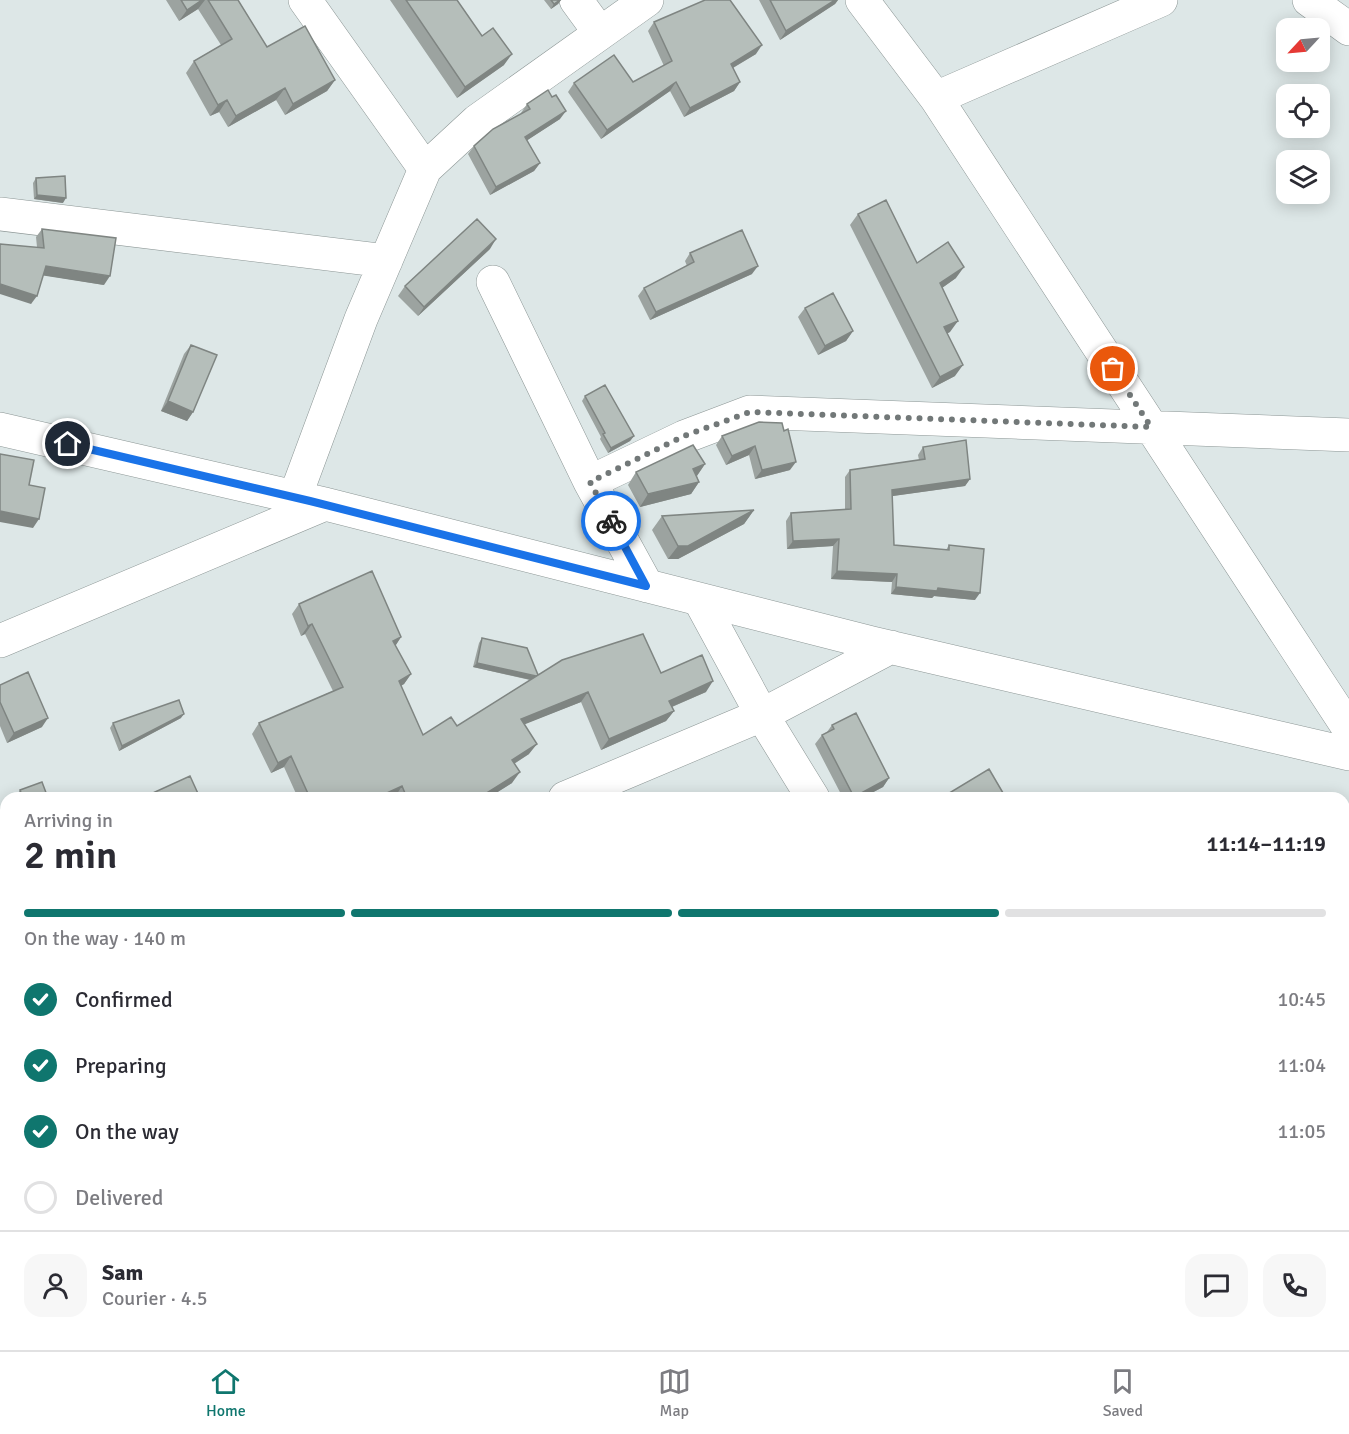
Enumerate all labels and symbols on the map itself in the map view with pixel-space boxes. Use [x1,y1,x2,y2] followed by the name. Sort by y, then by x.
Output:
[1276,18,1330,72] north arrow
[1087,343,1138,394] pin
[42,418,93,469] pin
[581,491,641,551] courier

